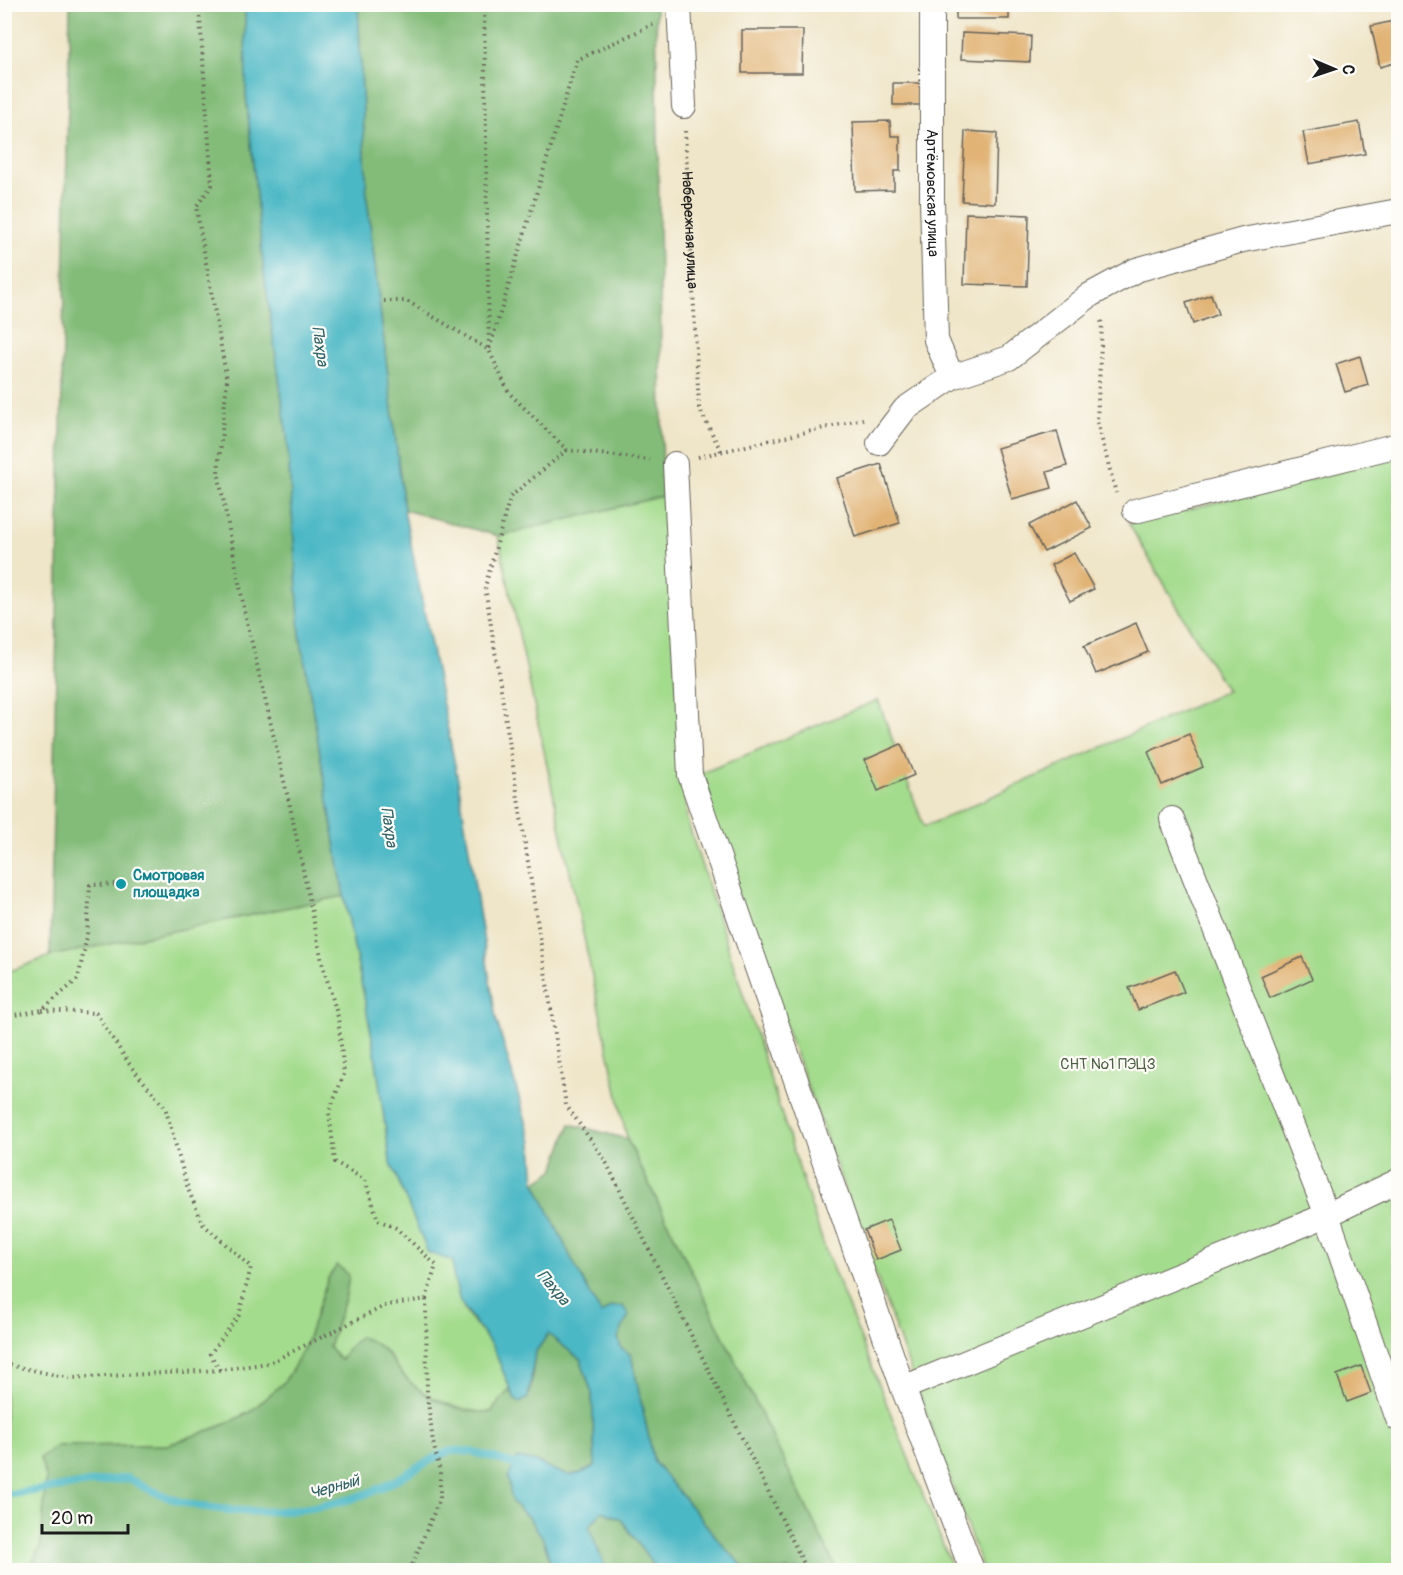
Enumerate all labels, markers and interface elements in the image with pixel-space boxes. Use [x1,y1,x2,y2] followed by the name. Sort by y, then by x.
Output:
[1304,39,1364,99] north arrow
[1338,64,1358,75] text: С
[922,129,943,257] street label: Артёмовская улица
[677,170,702,289] street label: Набережная улица
[307,325,333,369] water label: Пахра
[376,806,402,850] water label: Пахра
[133,866,204,902] place label: Смотровая площадка
[114,877,128,891] marker: Смотровая площадка
[1060,1055,1156,1074] park label: СНТ №1 ПЭЦЗ
[533,1266,575,1311] water label: Пахра
[307,1470,363,1504] water label: Черный
[42,1497,128,1535] scale bar
[51,1507,93,1530] text: 20 m

